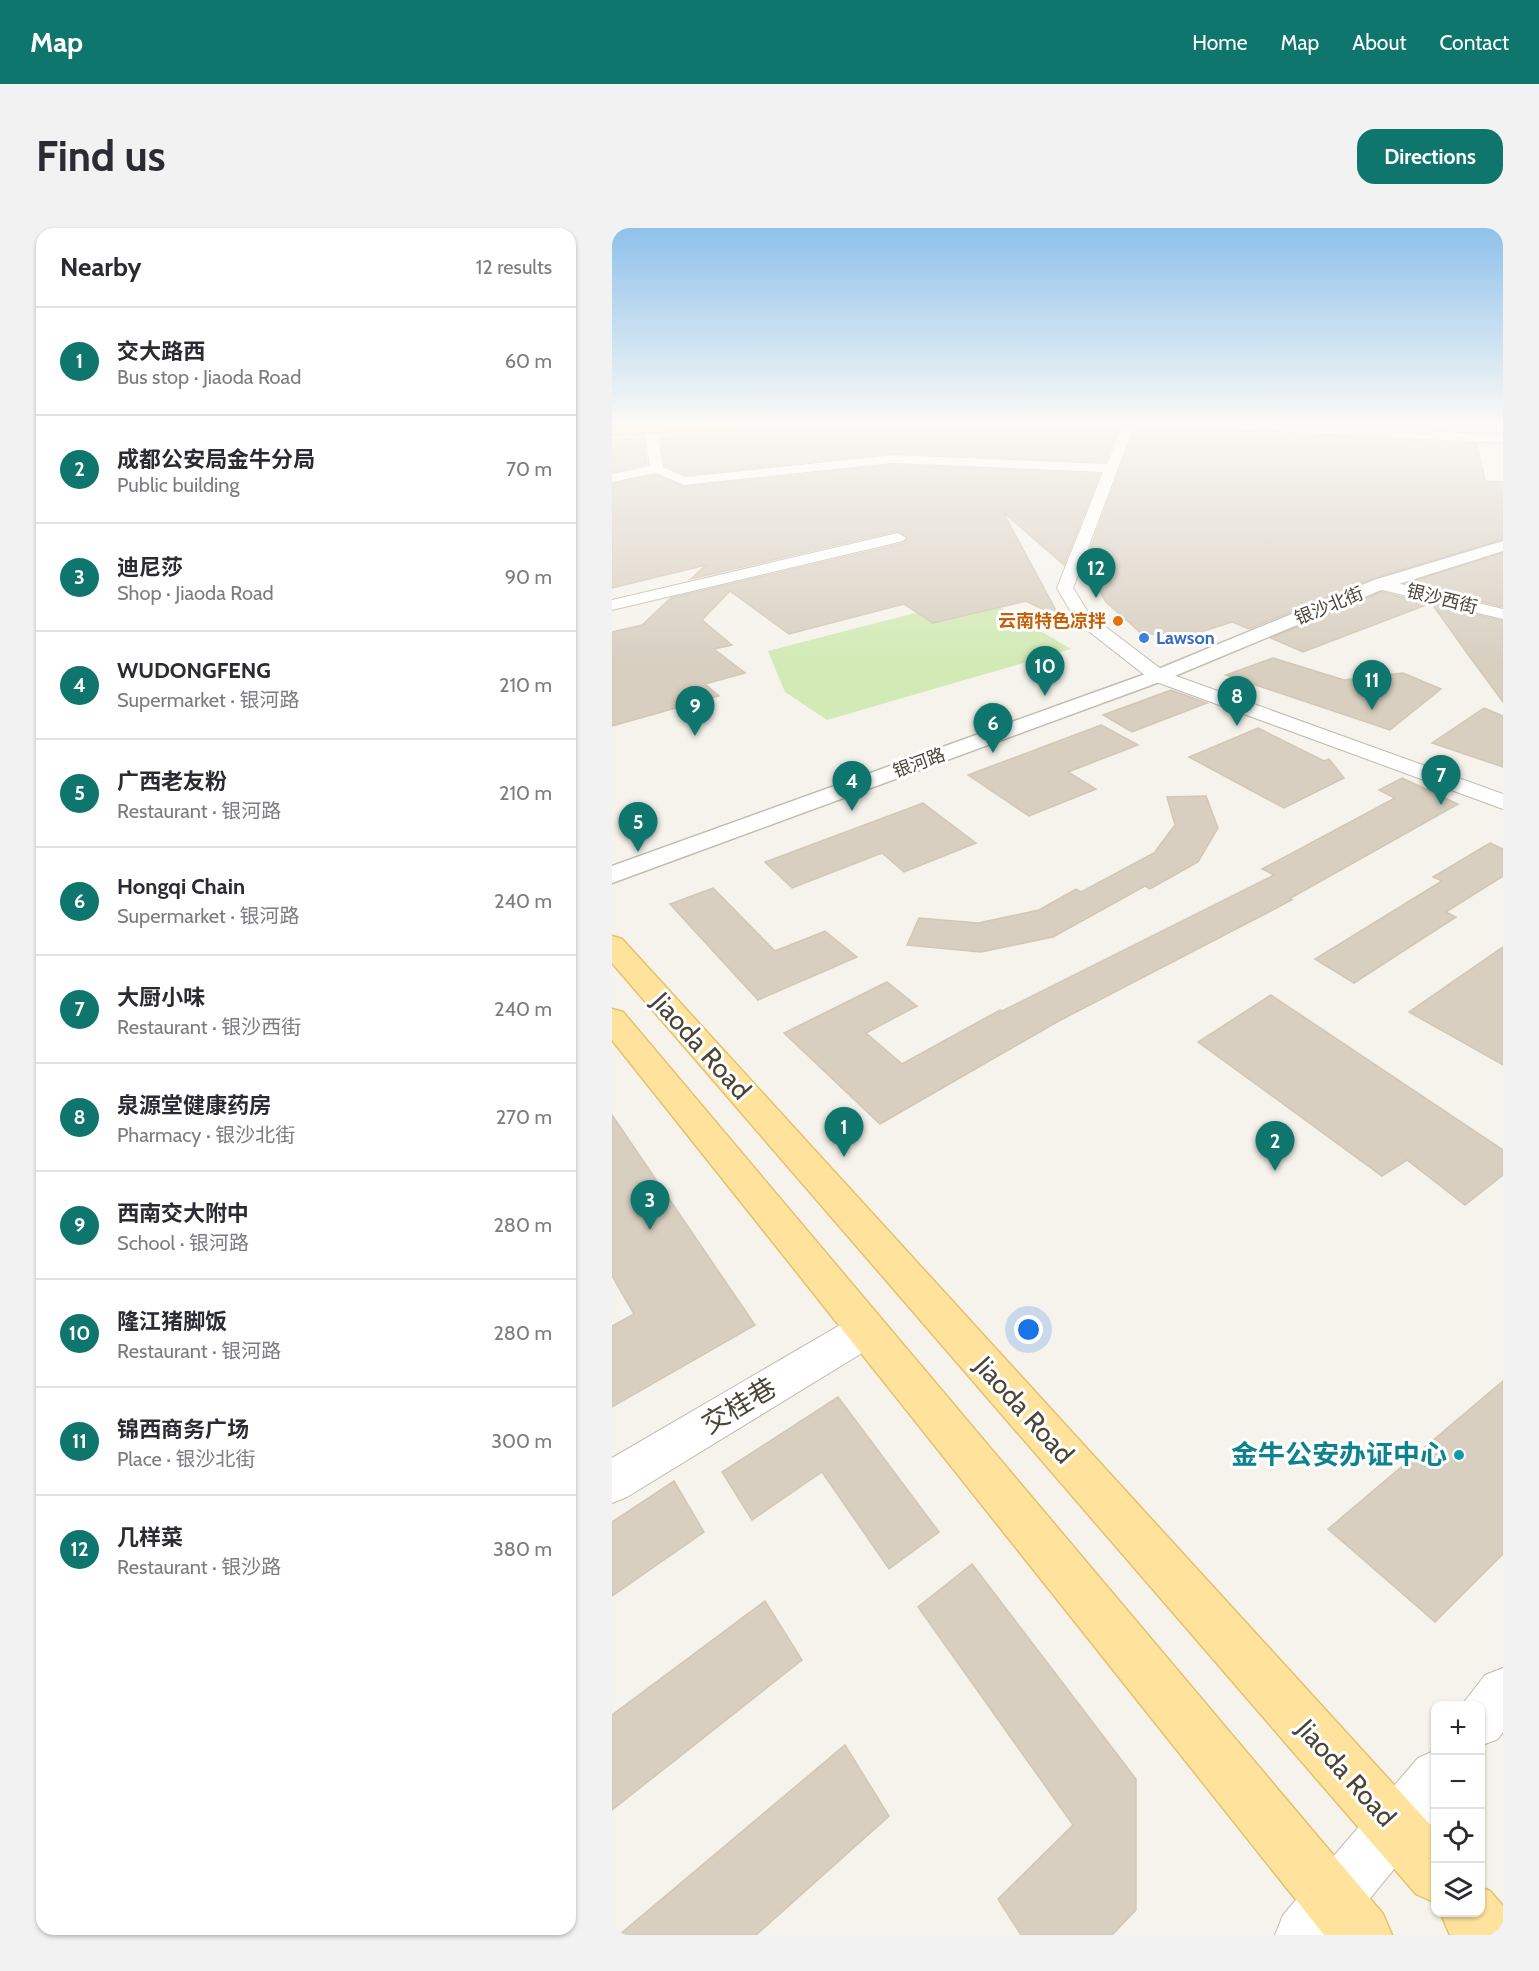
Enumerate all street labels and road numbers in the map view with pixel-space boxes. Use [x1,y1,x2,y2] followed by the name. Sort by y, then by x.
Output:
[1404,580,1480,618] street label: 银沙西街
[1292,582,1366,630] street label: 银沙北街
[890,743,948,783] street label: 银河路
[644,985,758,1106] street label: Jiaoda Road
[967,1349,1081,1470] street label: Jiaoda Road
[696,1371,782,1441] street label: 交桂巷
[1289,1712,1403,1833] street label: Jiaoda Road

